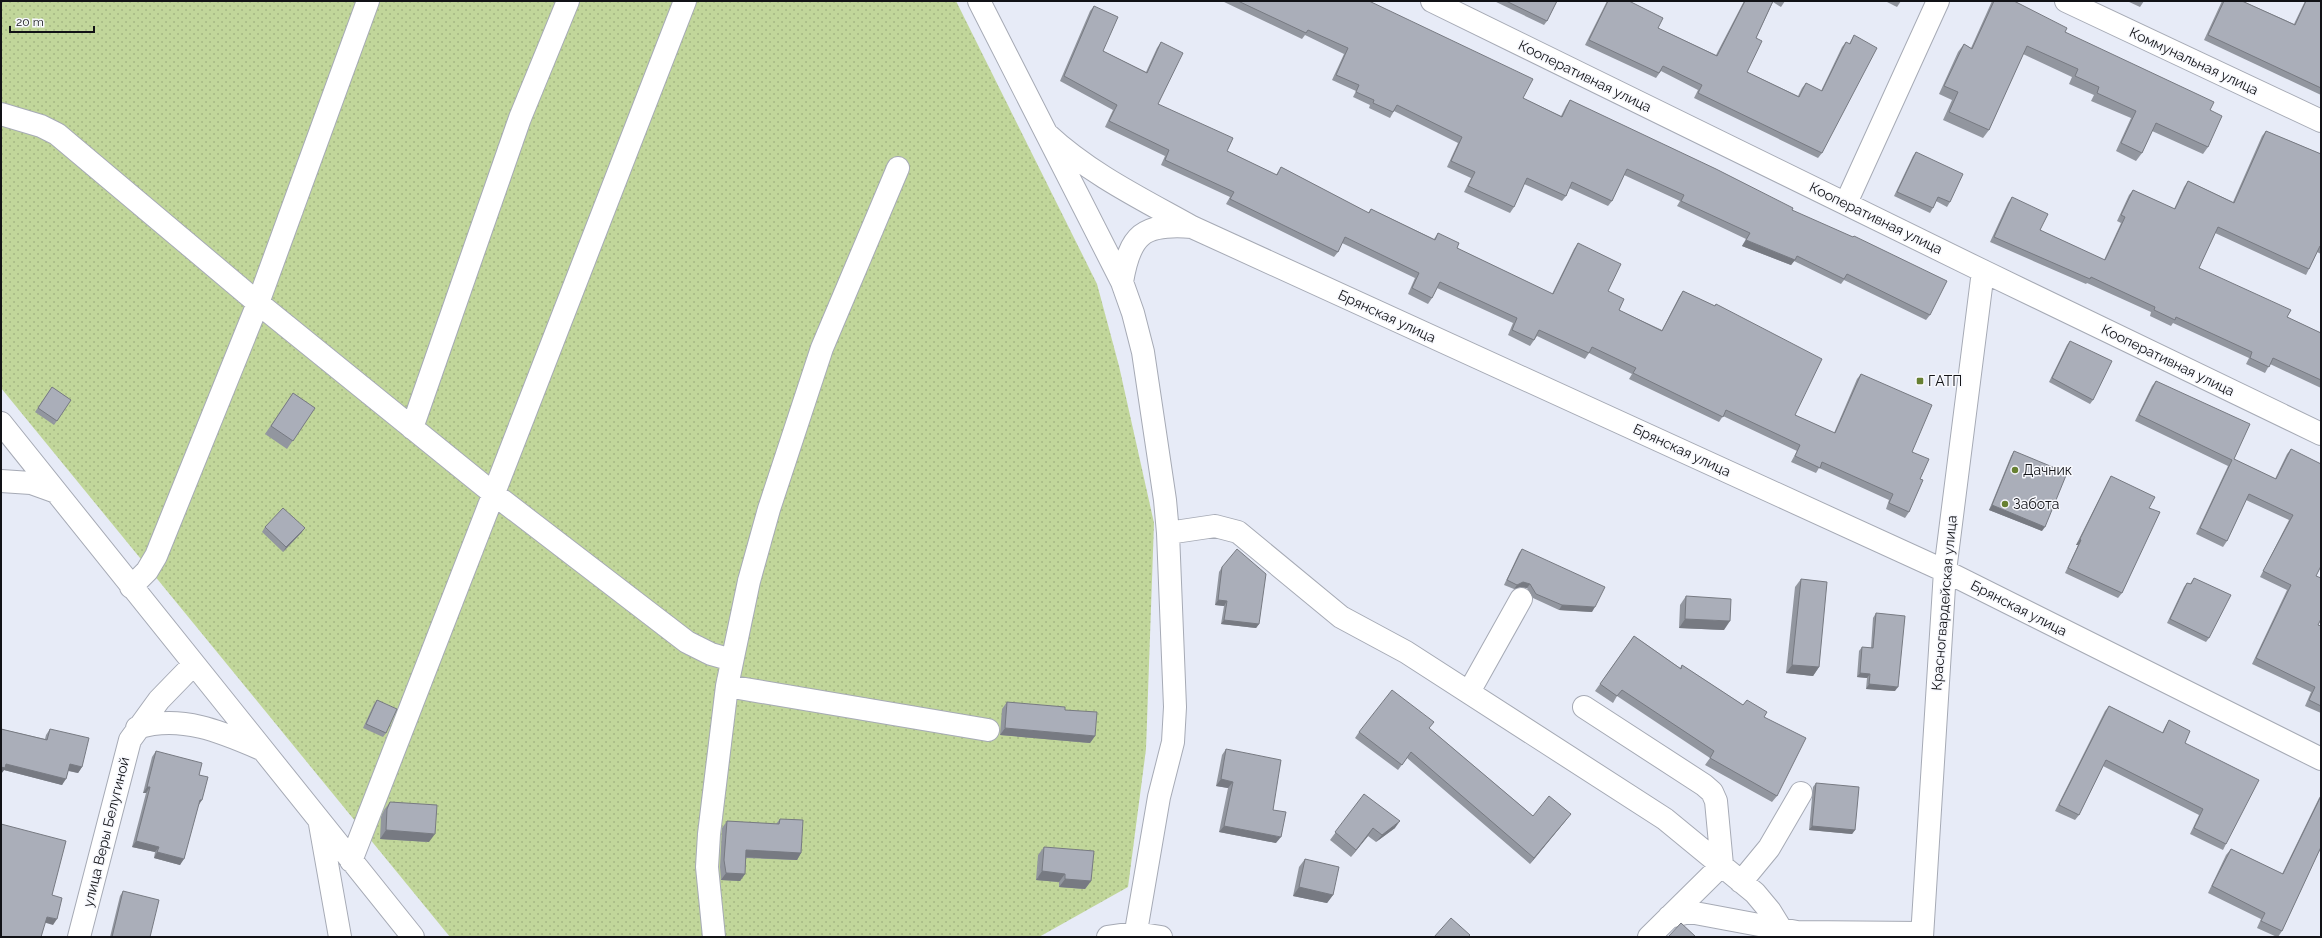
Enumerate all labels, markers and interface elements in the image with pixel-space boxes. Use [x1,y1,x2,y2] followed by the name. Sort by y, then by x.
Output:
[10,8,94,34] scale bar
[16,15,44,29] text: 20 m
[2127,24,2261,98] street label: Коммунальная улица
[1516,37,1654,115] street label: Кооперативная улица
[1807,179,1945,257] street label: Кооперативная улица
[1336,286,1438,346] street label: Брянская улица
[2099,321,2237,399] street label: Кооперативная улица
[1928,373,1962,389] place label: ГАТП
[1915,376,1925,386] marker: ГАТП
[1631,420,1733,480] street label: Брянская улица
[2023,462,2072,478] place label: Дачник
[2010,465,2020,475] marker: Дачник
[2013,496,2059,512] place label: Забота
[2000,499,2010,509] marker: Забота
[1928,515,1960,691] street label: Красногвардейская улица
[1968,577,2070,639] street label: Брянская улица
[80,755,132,909] street label: улица Веры Белугиной

